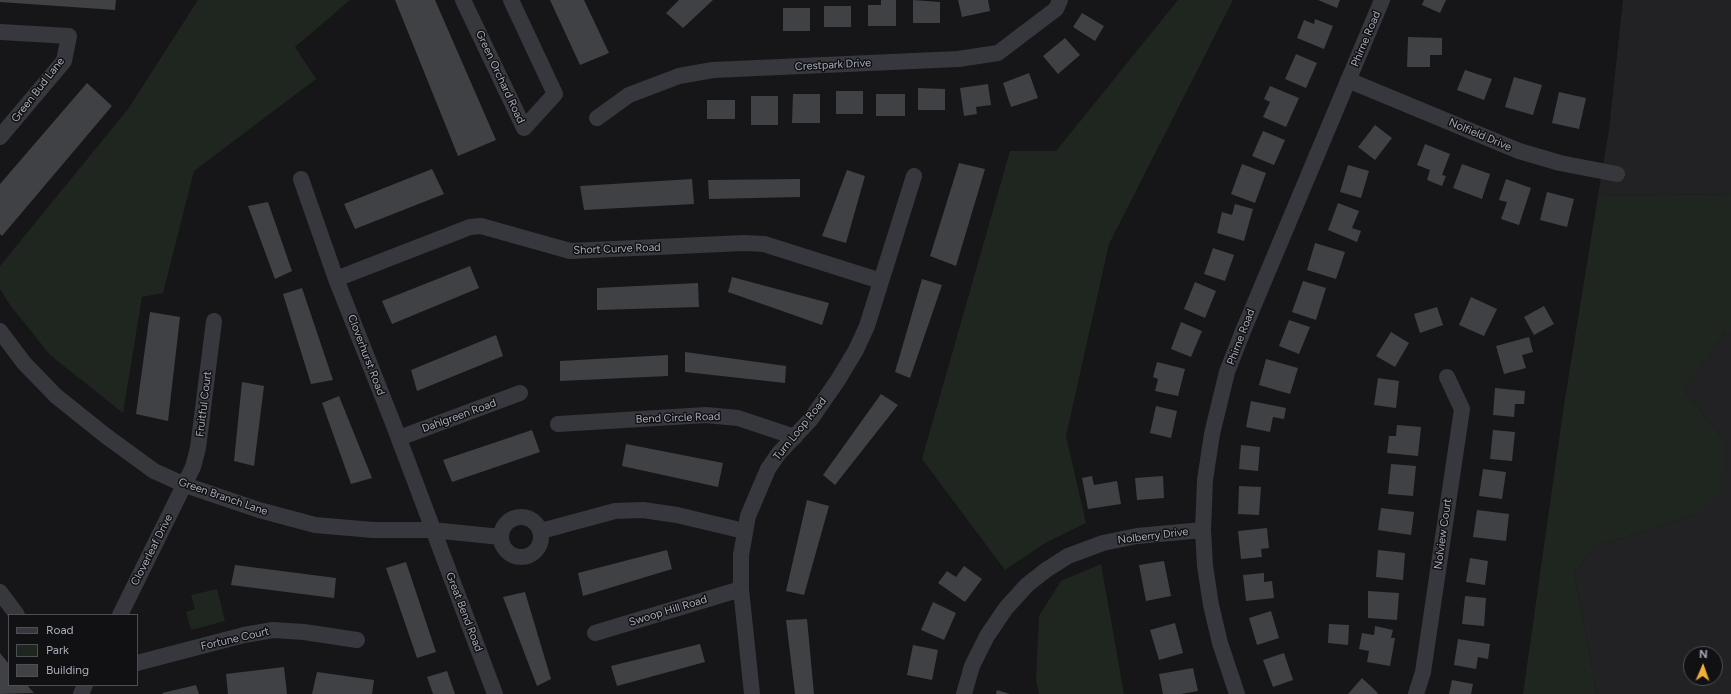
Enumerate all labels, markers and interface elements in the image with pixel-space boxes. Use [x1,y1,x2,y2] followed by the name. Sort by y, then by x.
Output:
[1348,9,1384,69] street label: Phirne Road
[473,28,527,126] street label: Green Orchard Road
[9,55,67,125] street label: Green Bud Lane
[795,56,871,74] street label: Crestpark Drive
[1447,116,1513,154] street label: Nolfield Drive
[573,241,661,257] street label: Short Curve Road
[1224,307,1258,367] street label: Phirne Road
[345,313,387,397] street label: Cloverhurst Road
[193,370,215,438] street label: Fruitful Court
[771,395,829,463] street label: Turn Loop Road
[420,396,498,436] street label: Dahlgreen Road
[635,410,721,426] street label: Bend Circle Road
[177,476,269,518] street label: Green Branch Lane
[1432,498,1454,570] street label: Nolview Court
[128,512,176,588] street label: Cloverleaf Drive
[1117,525,1189,547] street label: Nolberry Drive
[443,570,485,654] street label: Great Bend Road
[627,593,709,629] street label: Swoop Hill Road
[8,614,138,686] legend
[46,623,74,637] text: Road
[200,625,270,653] street label: Fortune Court
[46,643,69,657] text: Park
[1683,646,1723,686] north arrow
[1699,648,1708,661] text: N
[46,663,89,677] text: Building

